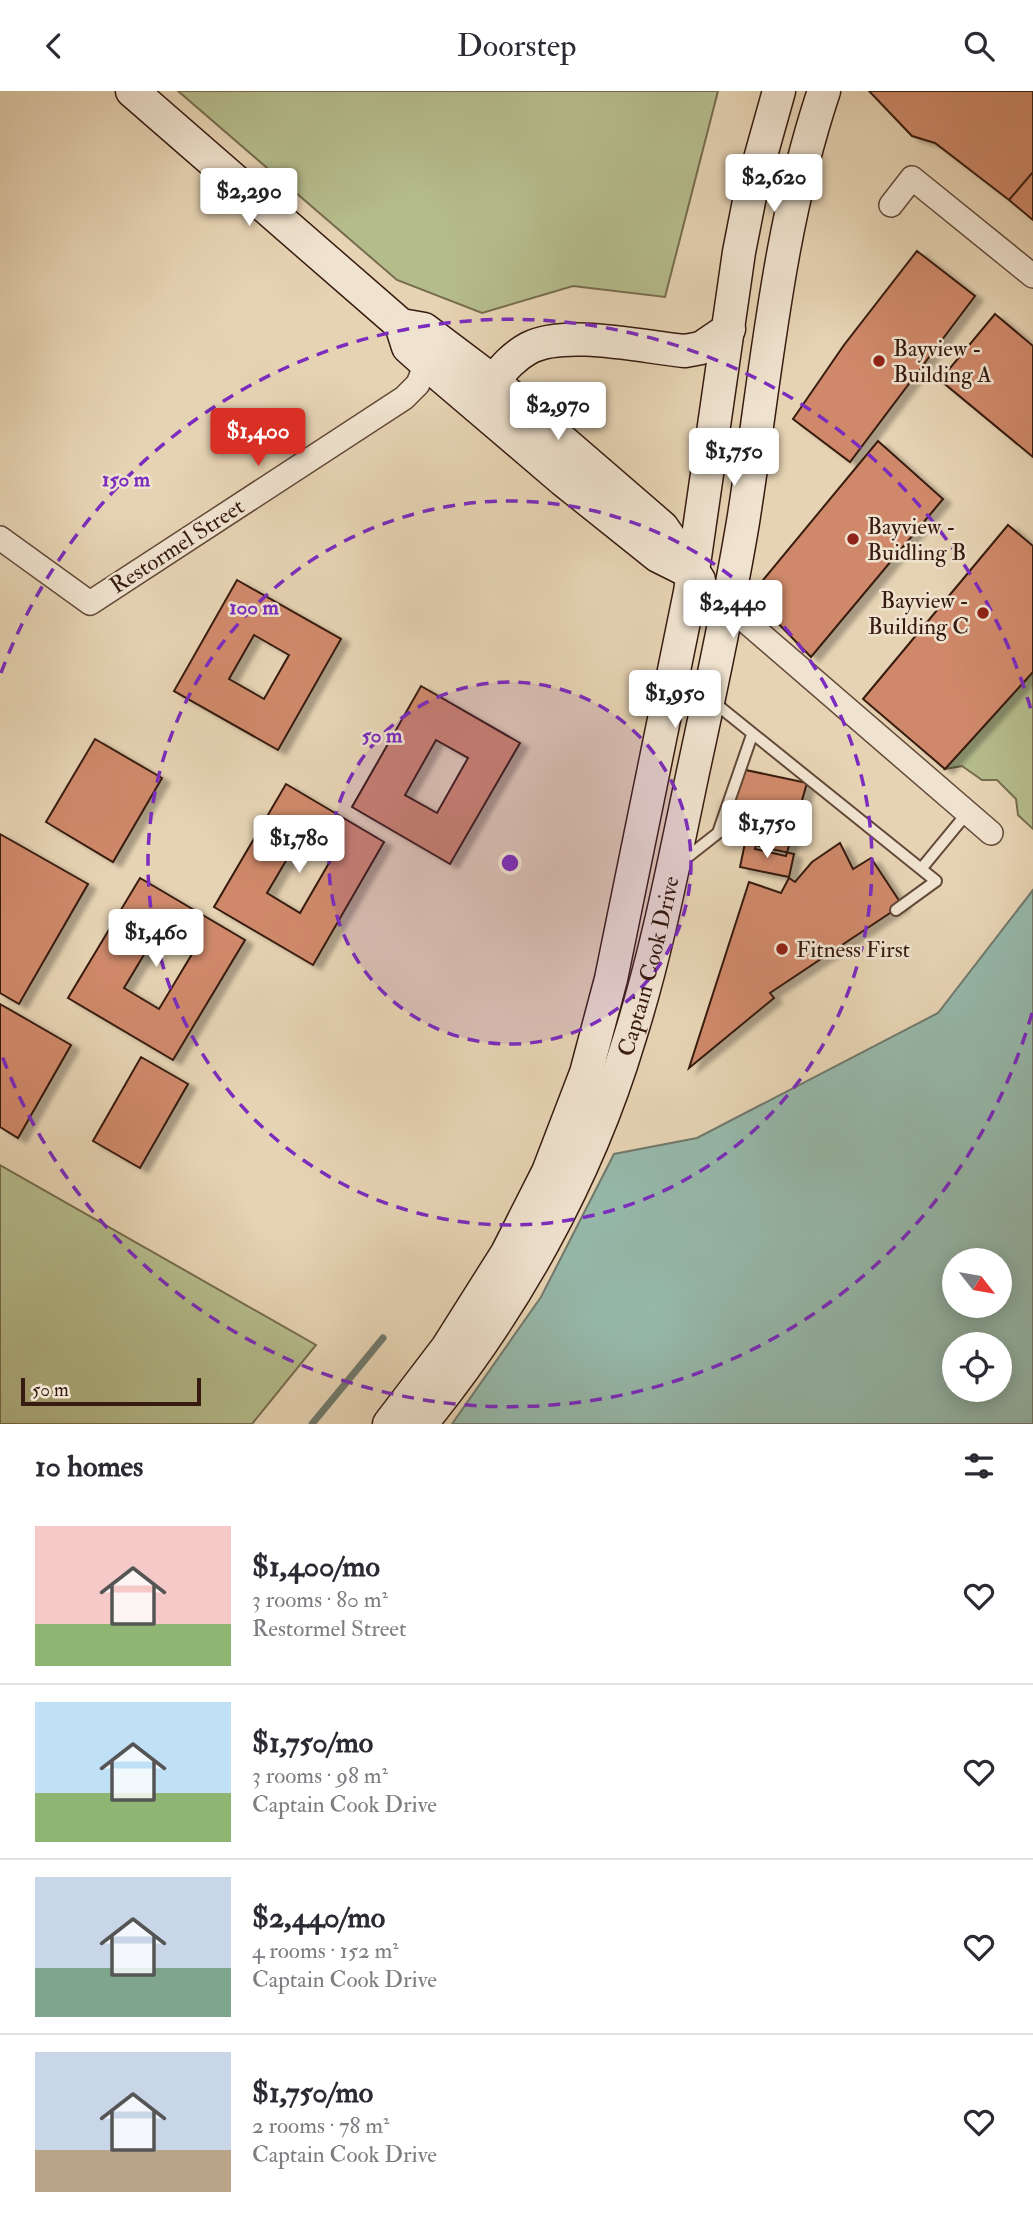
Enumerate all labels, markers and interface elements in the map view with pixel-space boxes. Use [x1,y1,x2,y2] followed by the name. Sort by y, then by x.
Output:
[457,26,576,66] text: Doorstep
[35,27,73,65] icon: back
[960,27,998,65] icon: search
[717,155,831,214] pin: $2,620
[741,162,807,191] text: $2,620
[192,169,306,228] pin: $2,290
[216,176,282,205] text: $2,290
[893,334,992,389] place label: Bayview - Building A
[871,353,887,369] marker: Bayview - Building A
[501,383,615,442] pin: $2,970
[526,390,590,419] text: $2,970
[201,409,315,468] pin: $1,400
[226,416,290,445] text: $1,400
[677,429,791,488] pin: $1,750
[705,436,763,465] text: $1,750
[102,466,151,493] text: 150 m
[104,492,250,600] street label: Restormel Street
[867,512,966,567] place label: Bayview - Buidling B
[845,531,861,547] marker: Bayview - Buidling B
[676,581,790,640] pin: $2,440
[868,586,969,641] place label: Bayview - Building C
[699,588,767,617] text: $2,440
[229,594,280,621] text: 100 m
[975,605,991,621] marker: Bayview - Building C
[618,671,732,730] pin: $1,950
[645,678,705,707] text: $1,950
[362,722,403,749] text: 50 m
[710,801,824,860] pin: $1,750
[738,808,796,837] text: $1,750
[242,815,356,875] pin: $1,780
[270,823,328,852] text: $1,780
[498,851,522,875] centre of rings
[610,873,685,1060] street label: Captain Cook Drive
[99,909,213,969] pin: $1,460
[124,917,188,946] text: $1,460
[796,935,910,964] place label: Fitness First
[774,941,790,957] marker: Fitness First
[942,1248,1012,1318] north arrow
[942,1248,1012,1402] map controls
[942,1332,1012,1402] button: locate
[21,1375,201,1407] scale bar
[32,1378,69,1402] text: 50 m
[960,1447,998,1485] icon: filters
[35,1448,143,1485] text: 10 homes
[252,1548,380,1585] text: $1,400/mo
[91,1554,175,1638] icon: home
[960,1577,998,1615] icon: heart
[252,1585,388,1614] text: 3 rooms · 80 m²
[252,1614,406,1643] text: Restormel Street
[252,1724,373,1761] text: $1,750/mo
[91,1730,175,1814] icon: home
[960,1753,998,1791] icon: heart
[252,1761,388,1790] text: 3 rooms · 98 m²
[252,1790,437,1819] text: Captain Cook Drive
[252,1899,385,1936] text: $2,440/mo
[91,1905,175,1989] icon: home
[960,1928,998,1966] icon: heart
[252,1936,399,1965] text: 4 rooms · 152 m²
[252,1965,437,1994] text: Captain Cook Drive
[252,2074,373,2111] text: $1,750/mo
[91,2080,175,2164] icon: home
[960,2103,998,2141] icon: heart
[252,2111,390,2140] text: 2 rooms · 78 m²
[252,2140,437,2169] text: Captain Cook Drive

